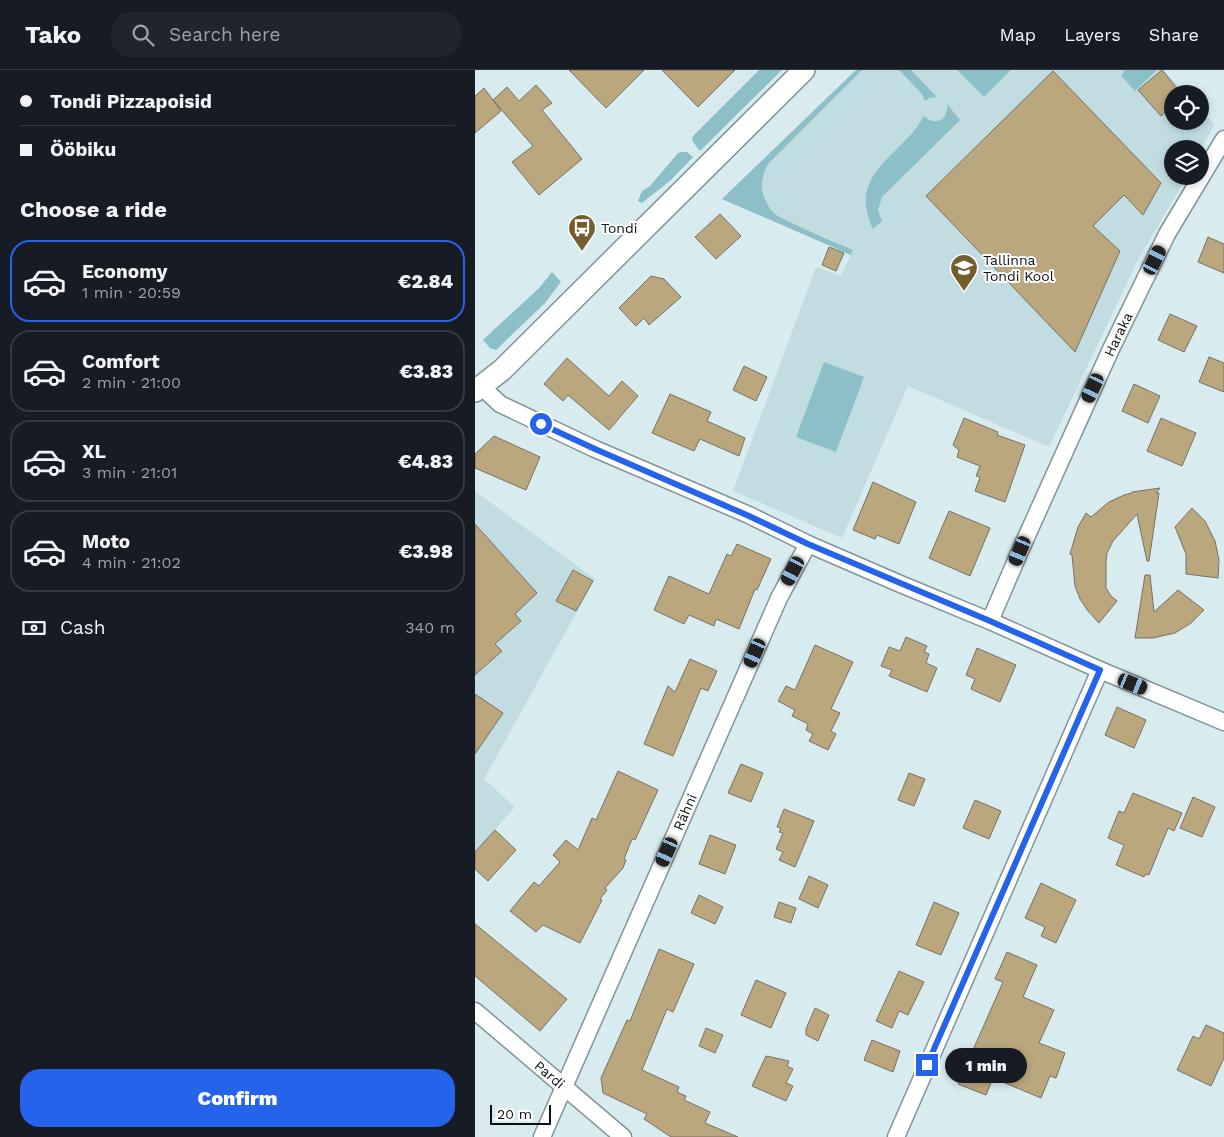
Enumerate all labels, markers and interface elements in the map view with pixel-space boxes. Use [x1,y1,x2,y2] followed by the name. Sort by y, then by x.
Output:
[111,12,461,57] search box
[25,21,81,49] text: Tako
[129,21,157,49] icon: search
[169,23,280,46] text: Search here
[999,24,1036,45] text: Map
[1064,24,1121,45] text: Layers
[1149,24,1199,45] text: Share
[1164,85,1209,185] map controls
[1164,85,1209,130] button: locate
[50,90,212,113] text: Tondi Pizzapoisid
[50,138,116,161] text: Ööbiku
[1164,140,1209,185] button: layers
[20,197,167,222] text: Choose a ride
[567,213,597,252] bus stop icon: Tondi
[601,220,637,236] place label: Tondi
[1141,243,1168,277] car
[983,252,1055,284] place label: Tallinna Tondi Kool
[949,253,979,292] school or university icon: Tallinna Tondi Kool
[22,259,67,304] icon: car
[82,260,167,283] text: Economy
[398,270,453,293] text: €2.84
[82,283,181,302] text: 1 min · 20:59
[1101,310,1136,359] street label: Haraka
[22,349,67,394] icon: car
[82,350,160,373] text: Comfort
[399,360,453,383] text: €3.83
[1079,371,1106,405] car
[82,373,181,392] text: 2 min · 21:00
[530,413,552,435] route start
[22,439,67,484] icon: car
[82,440,106,463] text: XL
[398,450,453,473] text: €4.83
[82,463,177,482] text: 3 min · 21:01
[22,529,67,574] icon: car
[82,530,130,553] text: Moto
[1007,534,1032,568] car
[399,540,453,563] text: €3.98
[82,553,181,572] text: 4 min · 21:02
[779,554,806,588] car
[20,614,48,642] icon: cash
[60,616,106,639] text: Cash
[405,618,455,637] text: 340 m
[742,636,767,670] car
[1116,671,1149,697] car
[670,791,700,833] street label: Rähni
[654,835,679,869] car
[945,1048,1027,1082] callout: 1 min
[916,1054,938,1076] route end
[965,1056,1007,1075] text: 1 min
[531,1057,568,1092] street label: Pardi
[20,1069,455,1127] button: Confirm
[490,1102,551,1125] scale bar
[497,1106,532,1122] text: 20 m

